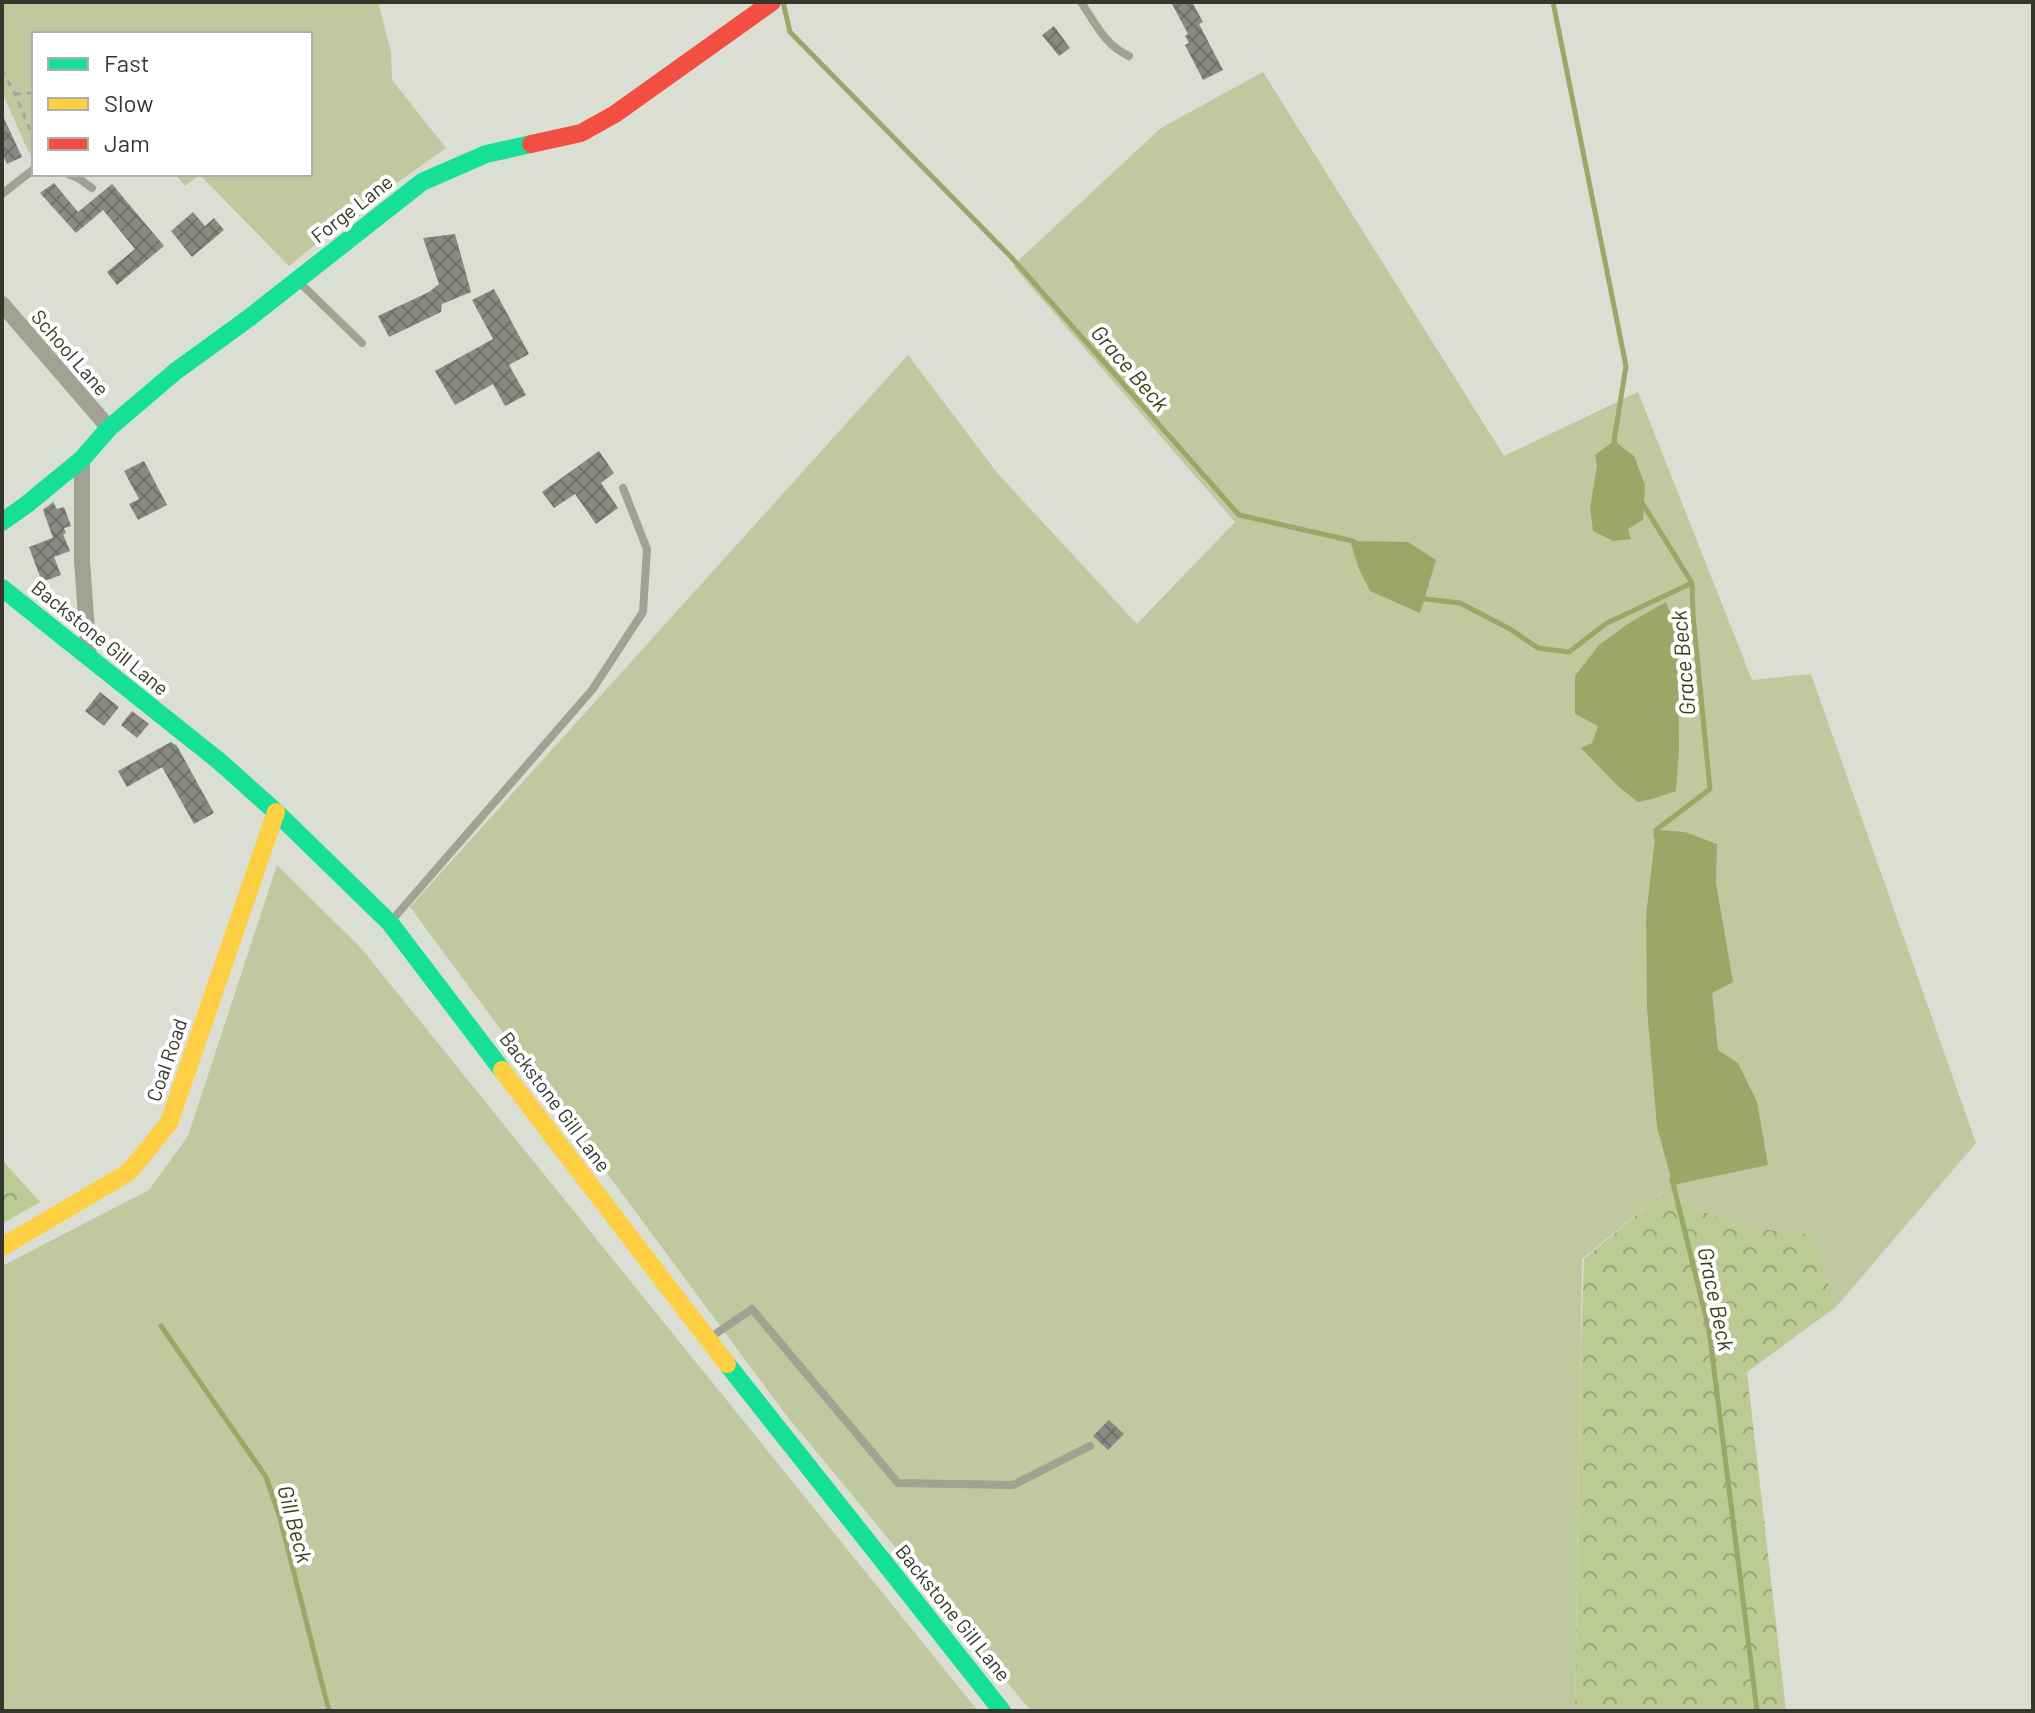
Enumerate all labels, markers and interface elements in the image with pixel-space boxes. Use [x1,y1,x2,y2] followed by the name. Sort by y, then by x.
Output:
[32,32,312,176] legend
[104,48,149,77] text: Fast
[104,88,153,117] text: Slow
[104,128,150,157] text: Jam
[306,169,397,247] street label: Forge Lane
[27,304,115,400] street label: School Lane
[1086,319,1175,416] water label: Grace Beck
[27,575,174,700] street label: Backstone Gill Lane
[1664,609,1700,717] water label: Grace Beck
[141,1015,191,1104] street label: Coal Road
[495,1027,616,1176] street label: Backstone Gill Lane
[1693,1245,1741,1353] water label: Grace Beck
[273,1482,319,1566] water label: Gill Beck
[891,1539,1016,1686] street label: Backstone Gill Lane

